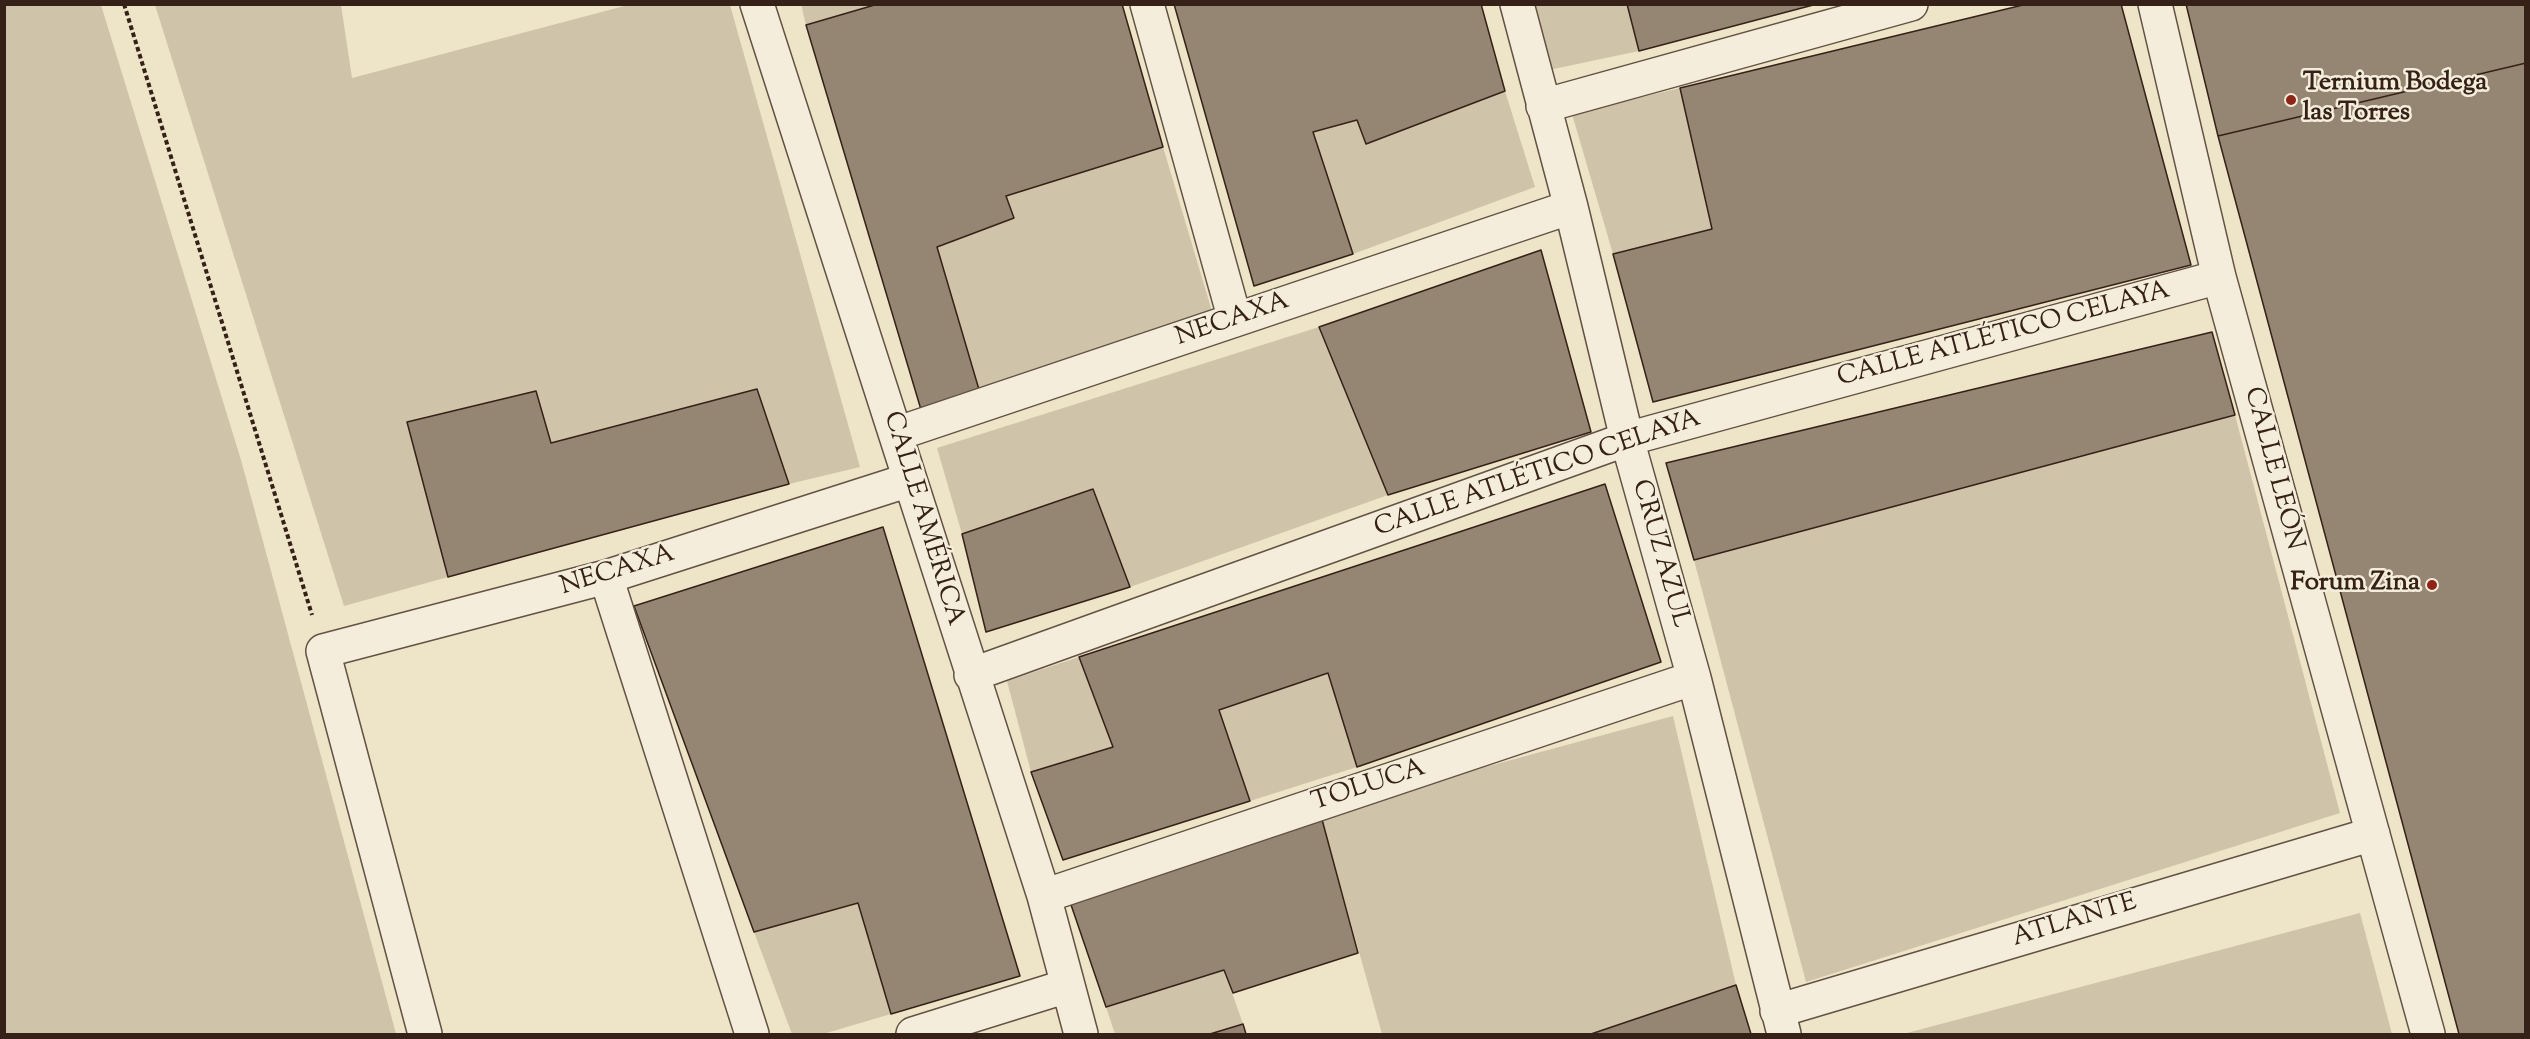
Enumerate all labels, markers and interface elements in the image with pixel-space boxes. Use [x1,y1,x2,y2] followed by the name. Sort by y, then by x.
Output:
[2303,69,2487,130] place label: Ternium Bodega las Torres
[2284,93,2298,107] marker: Ternium Bodega las Torres
[1834,277,2174,395] street label: CALLE ATLÉTICO CELAYA
[1172,287,1294,355] street label: NECAXA
[2235,384,2309,554] street label: CALLE LEÓN
[1371,404,1705,546] street label: CALLE ATLÉTICO CELAYA
[875,408,969,630] street label: CALLE AMÉRICA
[1623,477,1695,631] street label: CRUZ AZUL
[557,540,679,604] street label: NECAXA
[2291,569,2420,601] place label: Forum Zina
[2425,578,2439,592] marker: Forum Zina
[1308,754,1430,820] street label: TOLUCA
[2009,888,2141,956] street label: ATLANTE

